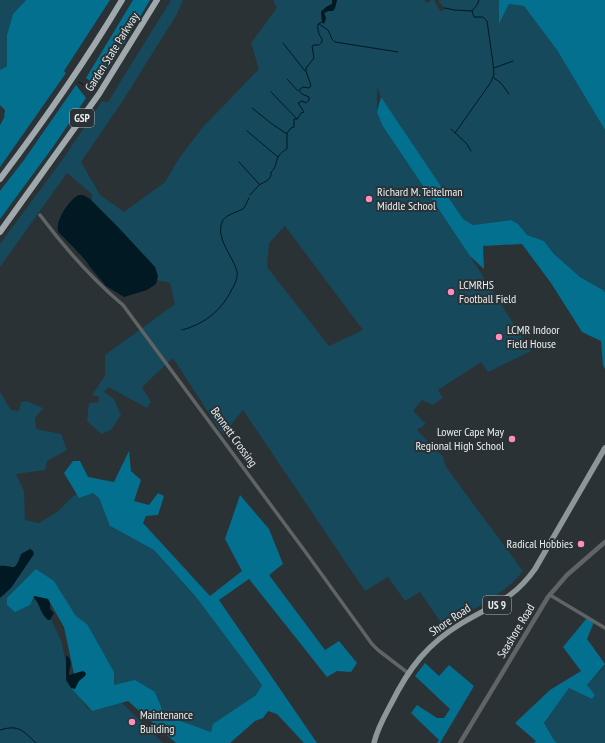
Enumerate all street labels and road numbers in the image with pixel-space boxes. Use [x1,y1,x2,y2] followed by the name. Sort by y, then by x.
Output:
[81,9,142,94] street label: Garden State Parkway
[70,109,94,127] road number: GSP
[208,404,261,470] street label: Bennett Crossing
[483,596,511,614] road number: US 9
[426,600,473,639] street label: Shore Road
[494,601,538,661] street label: Seashore Road

